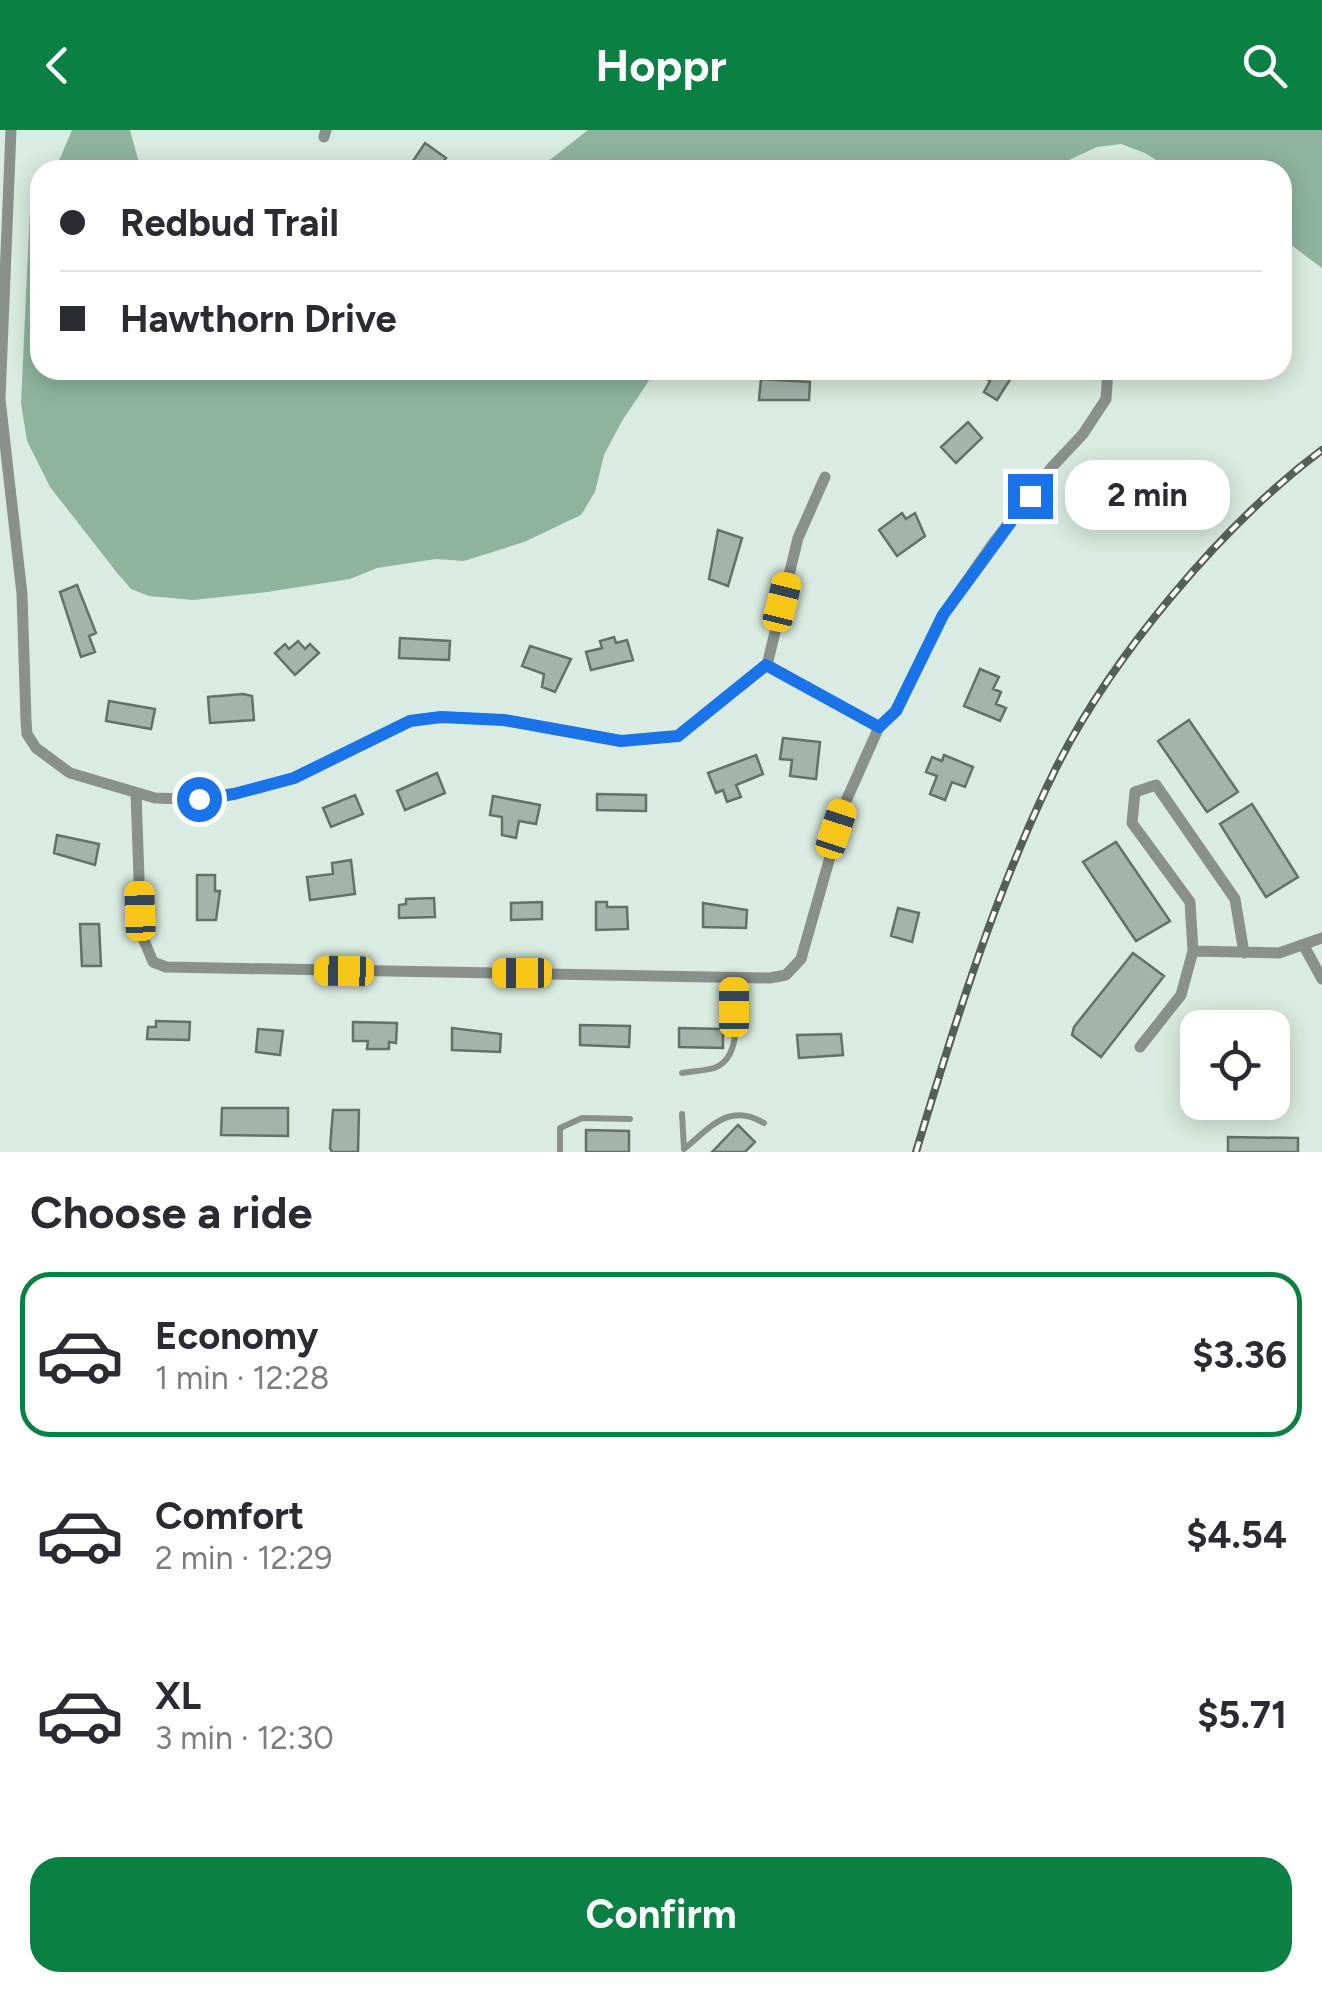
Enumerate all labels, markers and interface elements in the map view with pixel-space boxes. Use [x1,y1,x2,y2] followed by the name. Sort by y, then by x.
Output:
[30,38,85,93] icon: back
[595,38,727,92] text: Hoppr
[1237,38,1292,93] icon: search
[120,200,339,246] text: Redbud Trail
[120,296,397,342] text: Hawthorn Drive
[1065,461,1230,531] callout: 2 min
[1008,474,1053,519] route end
[1107,476,1188,514] text: 2 min
[760,569,804,635] car
[177,777,222,822] route start
[812,796,860,862] car
[124,880,156,942] car
[314,955,374,987] car
[492,958,552,988] car
[719,977,749,1037] car
[1180,1010,1290,1120] map controls
[1180,1010,1290,1120] button: locate
[30,1185,312,1239] text: Choose a ride
[35,1310,125,1400] icon: car
[155,1313,318,1359] text: Economy
[1192,1332,1287,1378] text: $3.36
[155,1359,329,1397] text: 1 min · 12:28
[35,1490,125,1580] icon: car
[155,1493,304,1539] text: Comfort
[1186,1512,1287,1558] text: $4.54
[155,1539,332,1577] text: 2 min · 12:29
[35,1670,125,1760] icon: car
[155,1673,201,1719] text: XL
[1197,1692,1287,1738] text: $5.71
[155,1719,334,1757] text: 3 min · 12:30
[30,1857,1292,1972] button: Confirm

